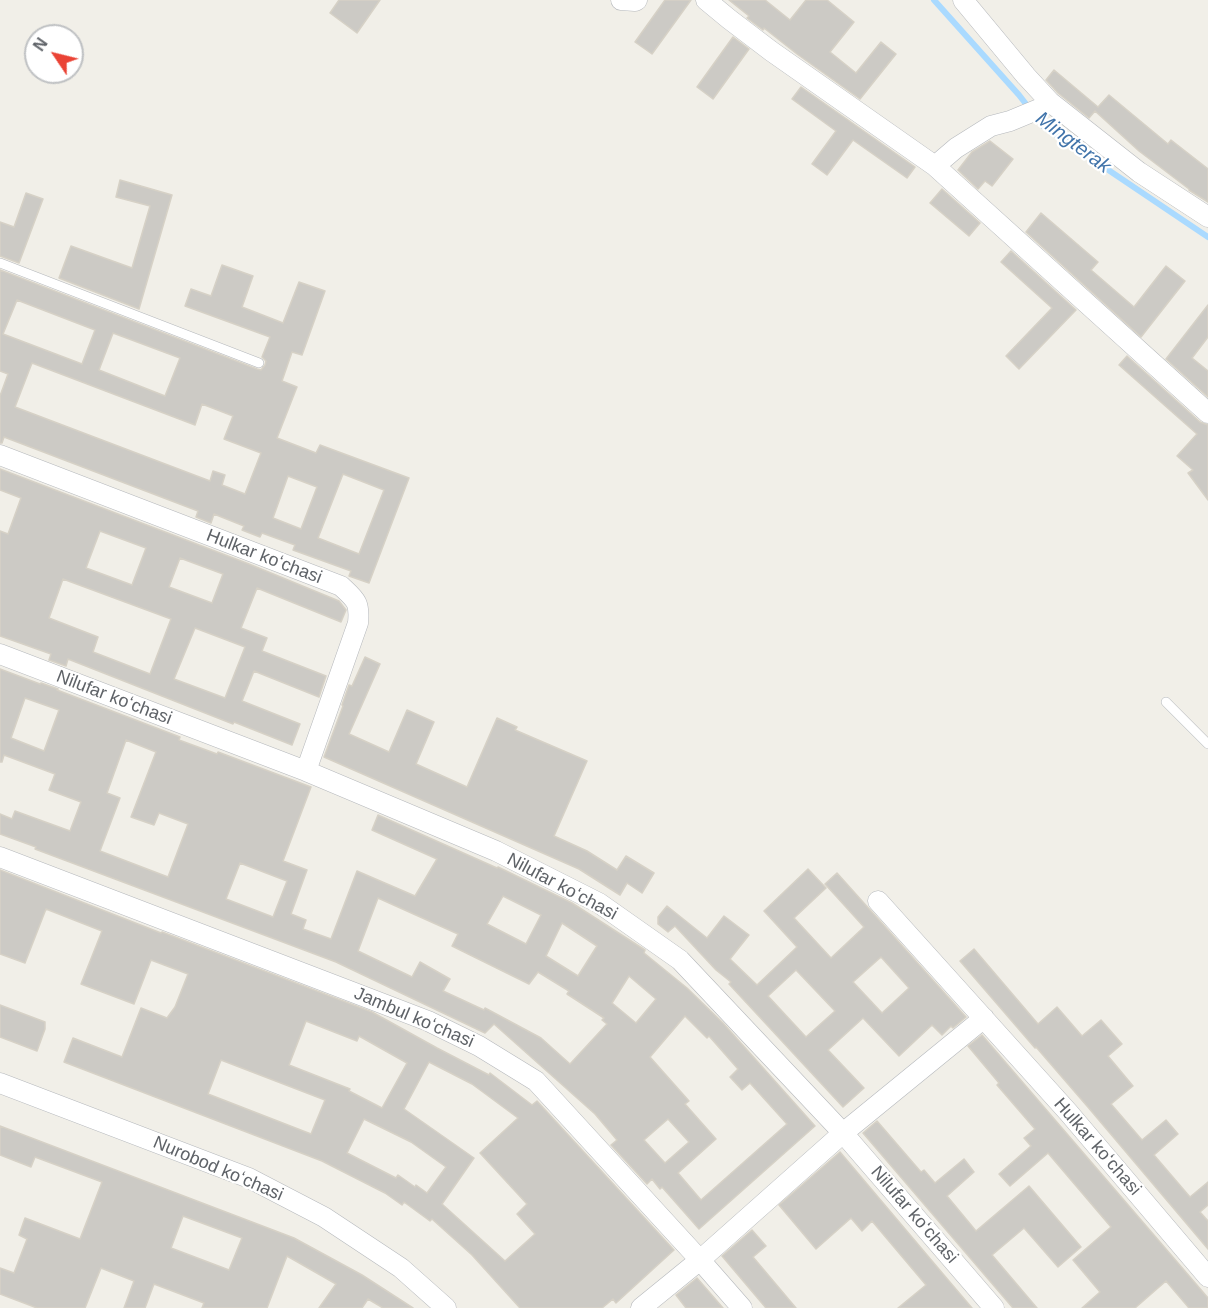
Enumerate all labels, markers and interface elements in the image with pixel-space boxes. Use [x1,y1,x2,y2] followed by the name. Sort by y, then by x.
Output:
[24,24,84,84] north arrow
[30,35,51,54] text: N
[1031,107,1115,179] water label: Mingterak
[203,525,325,589] street label: Hulkar koʻchasi
[53,666,175,730] street label: Nilufar koʻchasi
[503,849,621,925] street label: Nilufar koʻchasi
[351,983,477,1053] street label: Jambul koʻchasi
[1049,1094,1145,1200] street label: Hulkar koʻchasi
[150,1132,286,1206] street label: Nurobod koʻchasi
[866,1162,962,1268] street label: Nilufar koʻchasi

